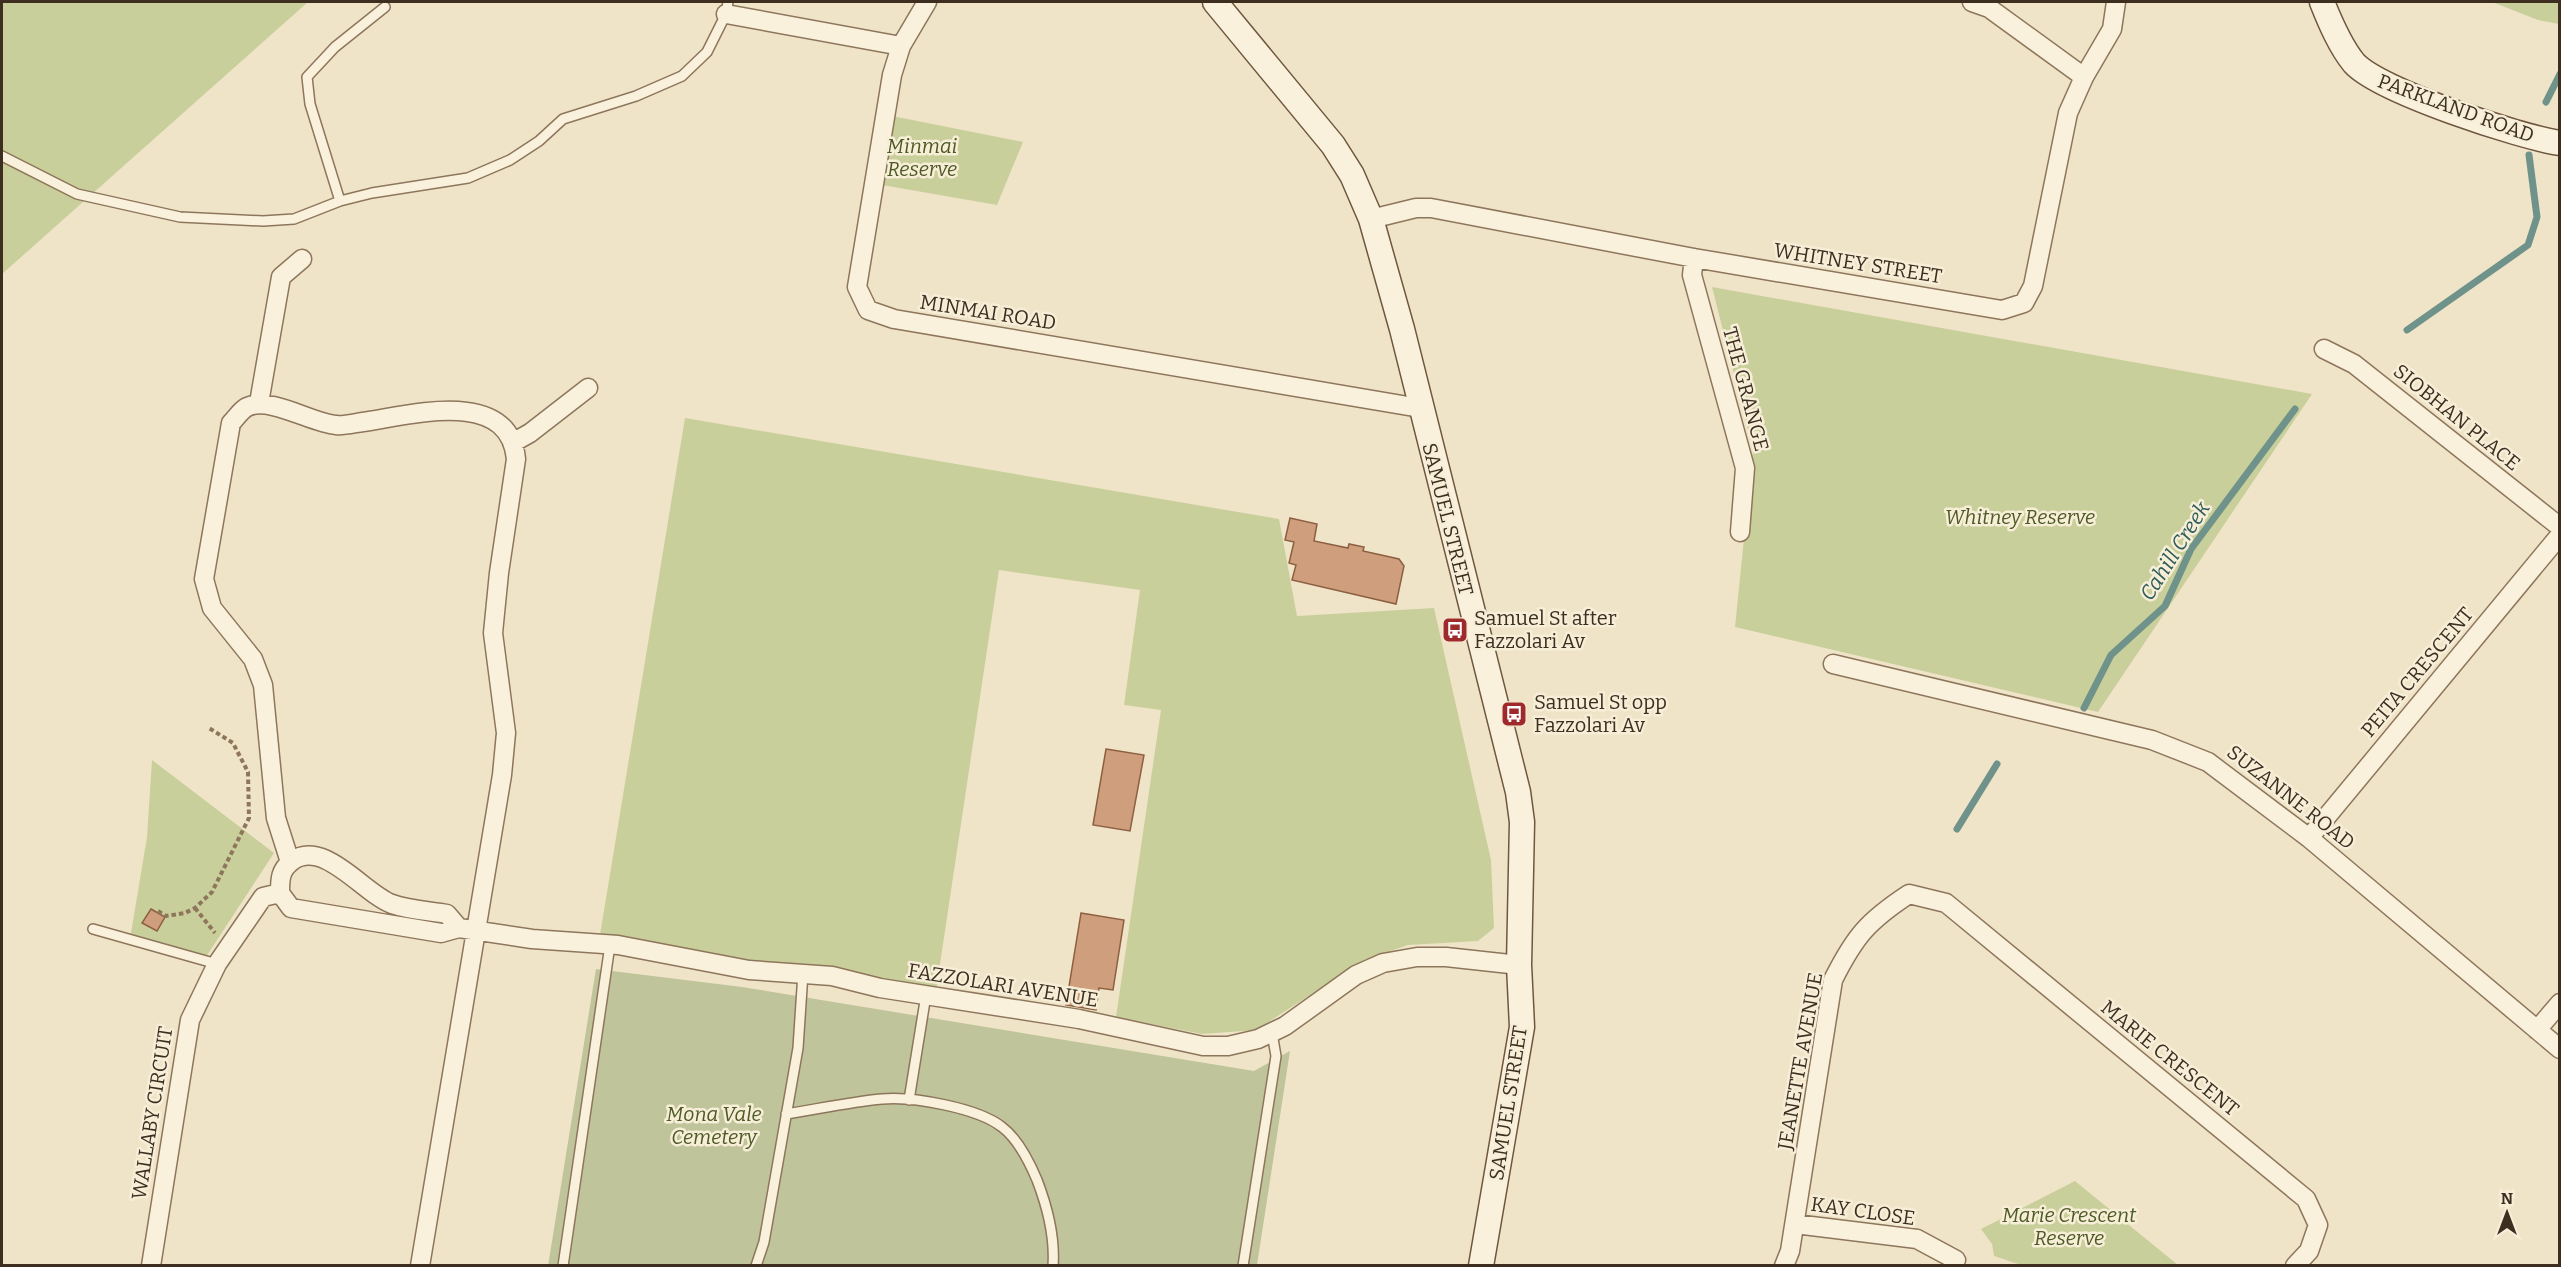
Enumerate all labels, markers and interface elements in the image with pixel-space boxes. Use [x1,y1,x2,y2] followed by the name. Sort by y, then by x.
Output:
[2375,69,2537,147] street label: PARKLAND ROAD
[887,134,958,181] park label: Minmai Reserve
[1772,238,1944,288] street label: WHITNEY STREET
[918,289,1058,335] street label: MINMAI ROAD
[1718,324,1774,454] street label: THE GRANGE
[2389,359,2525,475] street label: SIOBHAN PLACE
[1417,440,1479,598] street label: SAMUEL STREET
[2134,496,2216,605] water label: Cahill Creek
[1945,505,2095,529] park label: Whitney Reserve
[2356,602,2478,742] street label: PEITA CRESCENT
[1474,606,1617,653] place label: Samuel St after Fazzolari Av
[1440,615,1470,645] bus stop icon: Samuel St after Fazzolari Av
[1534,690,1667,737] place label: Samuel St opp Fazzolari Av
[1499,699,1529,729] bus stop icon: Samuel St opp Fazzolari Av
[2222,740,2360,854] street label: SUZANNE ROAD
[906,958,1100,1012] street label: FAZZOLARI AVENUE
[1772,970,1827,1153] street label: JEANETTE AVENUE
[2096,995,2244,1121] street label: MARIE CRESCENT
[126,1024,178,1201] street label: WALLABY CIRCUIT
[1484,1024,1532,1182] street label: SAMUEL STREET
[666,1102,762,1149] park label: Mona Vale Cemetery
[2477,1183,2537,1243] north arrow
[2501,1189,2513,1208] text: N
[1809,1192,1917,1230] street label: KAY CLOSE
[2002,1203,2137,1250] park label: Marie Crescent Reserve

